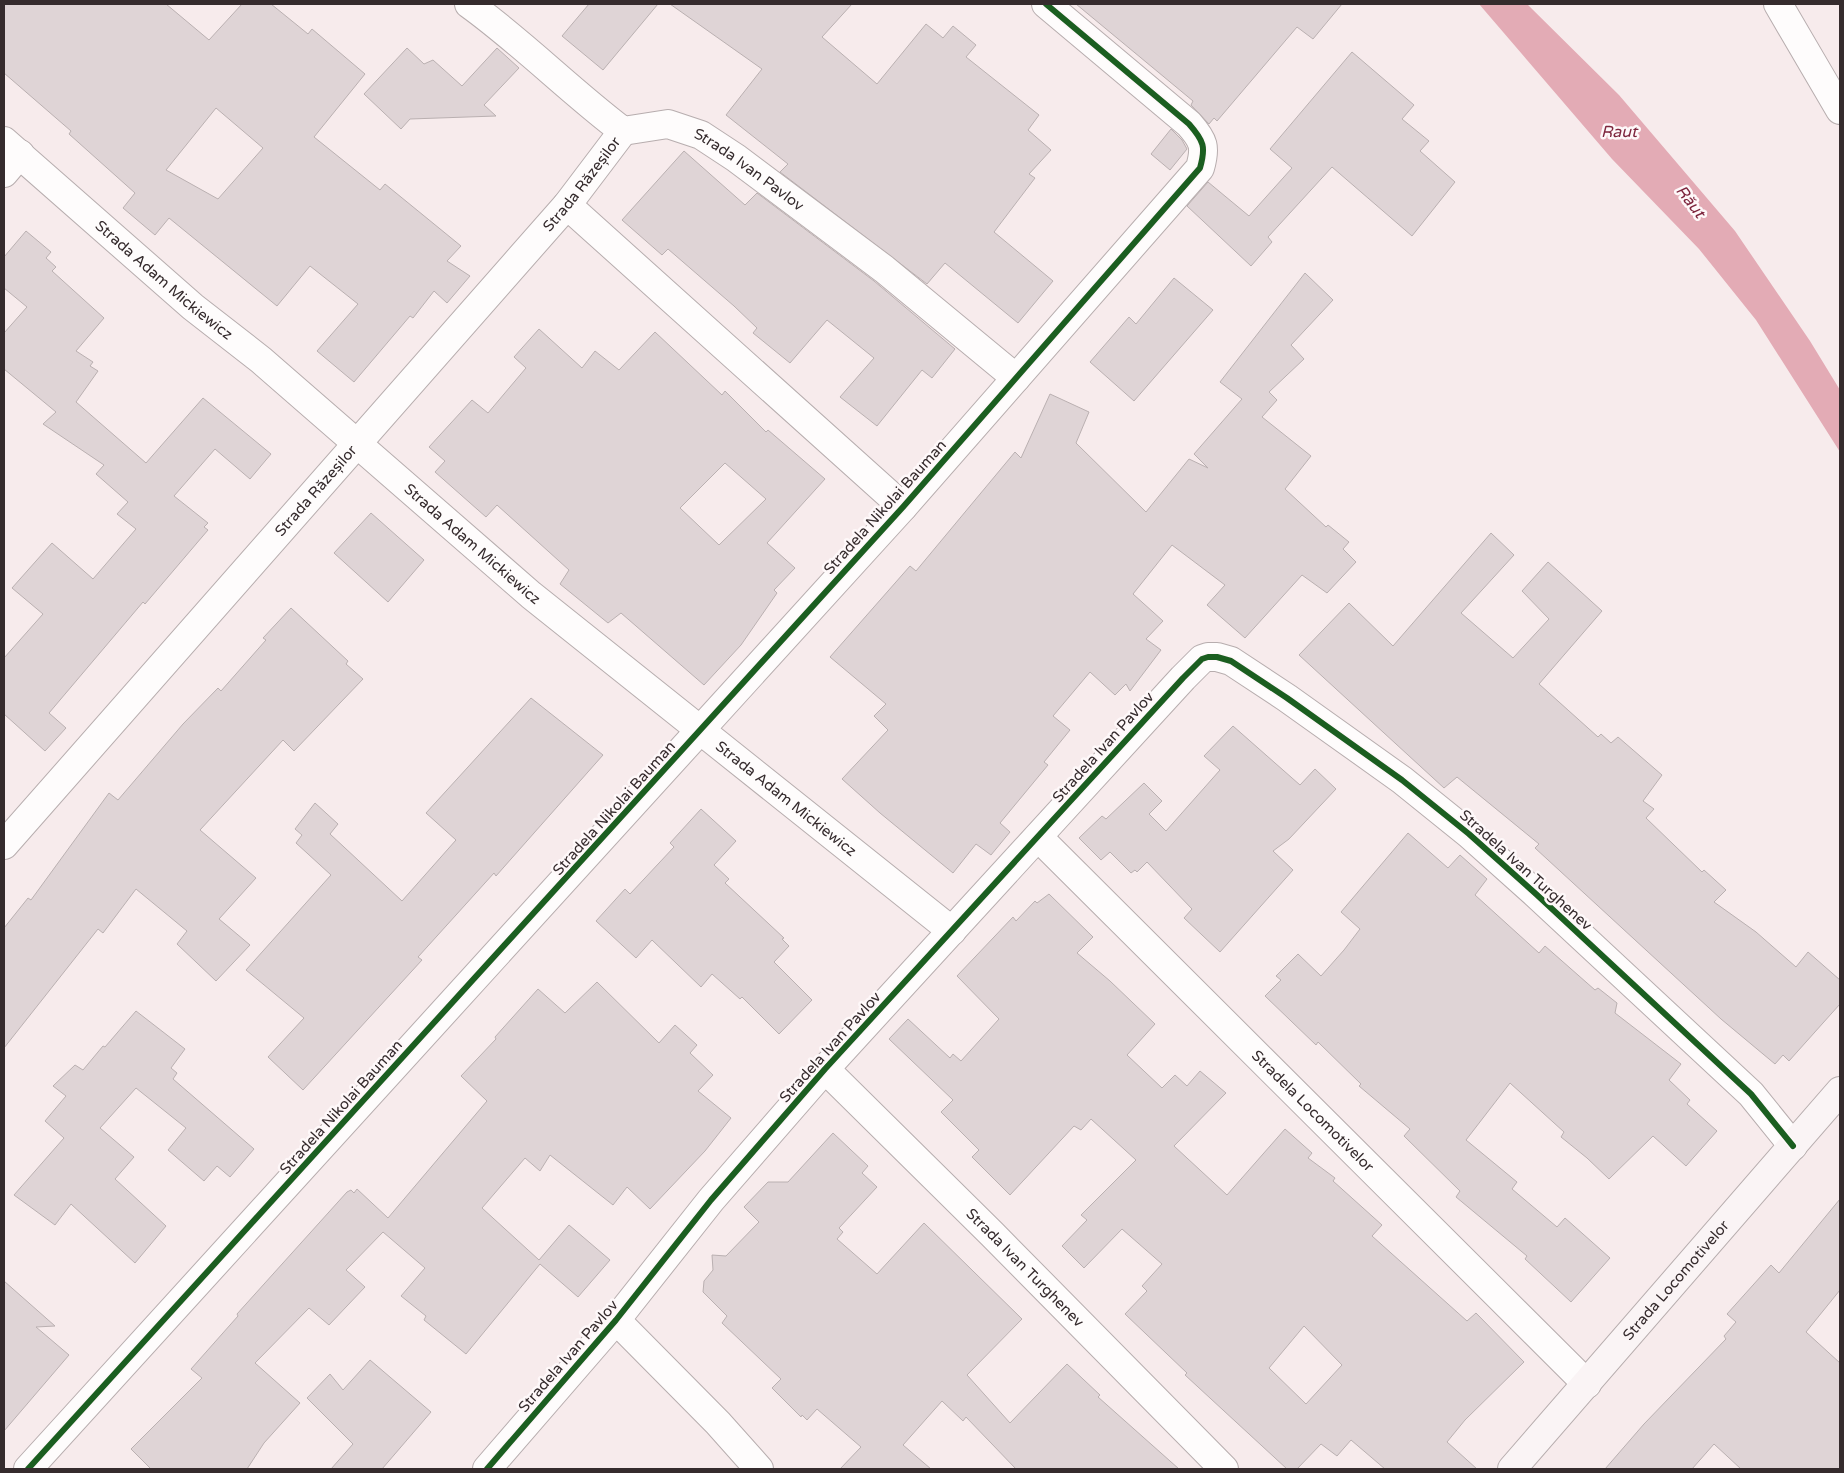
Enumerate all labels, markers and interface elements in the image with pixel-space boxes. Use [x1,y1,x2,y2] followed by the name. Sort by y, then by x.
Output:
[1601,122,1639,142] water label: Raut
[692,124,807,215] street label: Strada Ivan Pavlov
[539,133,625,235] street label: Strada Răzeșilor
[1671,181,1710,224] water label: Răut
[92,216,236,344] street label: Strada Adam Mickiewicz
[820,436,950,578] street label: Stradela Nikolai Bauman
[271,441,361,540] street label: Strada Răzeșilor
[401,480,544,608] street label: Strada Adam Mickiewicz
[1048,688,1158,806] street label: Stradela Ivan Pavlov
[549,737,679,879] street label: Stradela Nikolai Bauman
[712,737,860,860] street label: Strada Adam Mickiewicz
[1456,806,1596,934] street label: Stradela Ivan Turghenev
[775,988,885,1106] street label: Stradela Ivan Pavlov
[276,1036,406,1178] street label: Stradela Nikolai Bauman
[1248,1046,1378,1176] street label: Stradela Locomotivelor
[962,1205,1088,1331] street label: Strada Ivan Turghenev
[1619,1216,1733,1344] street label: Strada Locomotivelor
[514,1296,622,1416] street label: Stradela Ivan Pavlov

